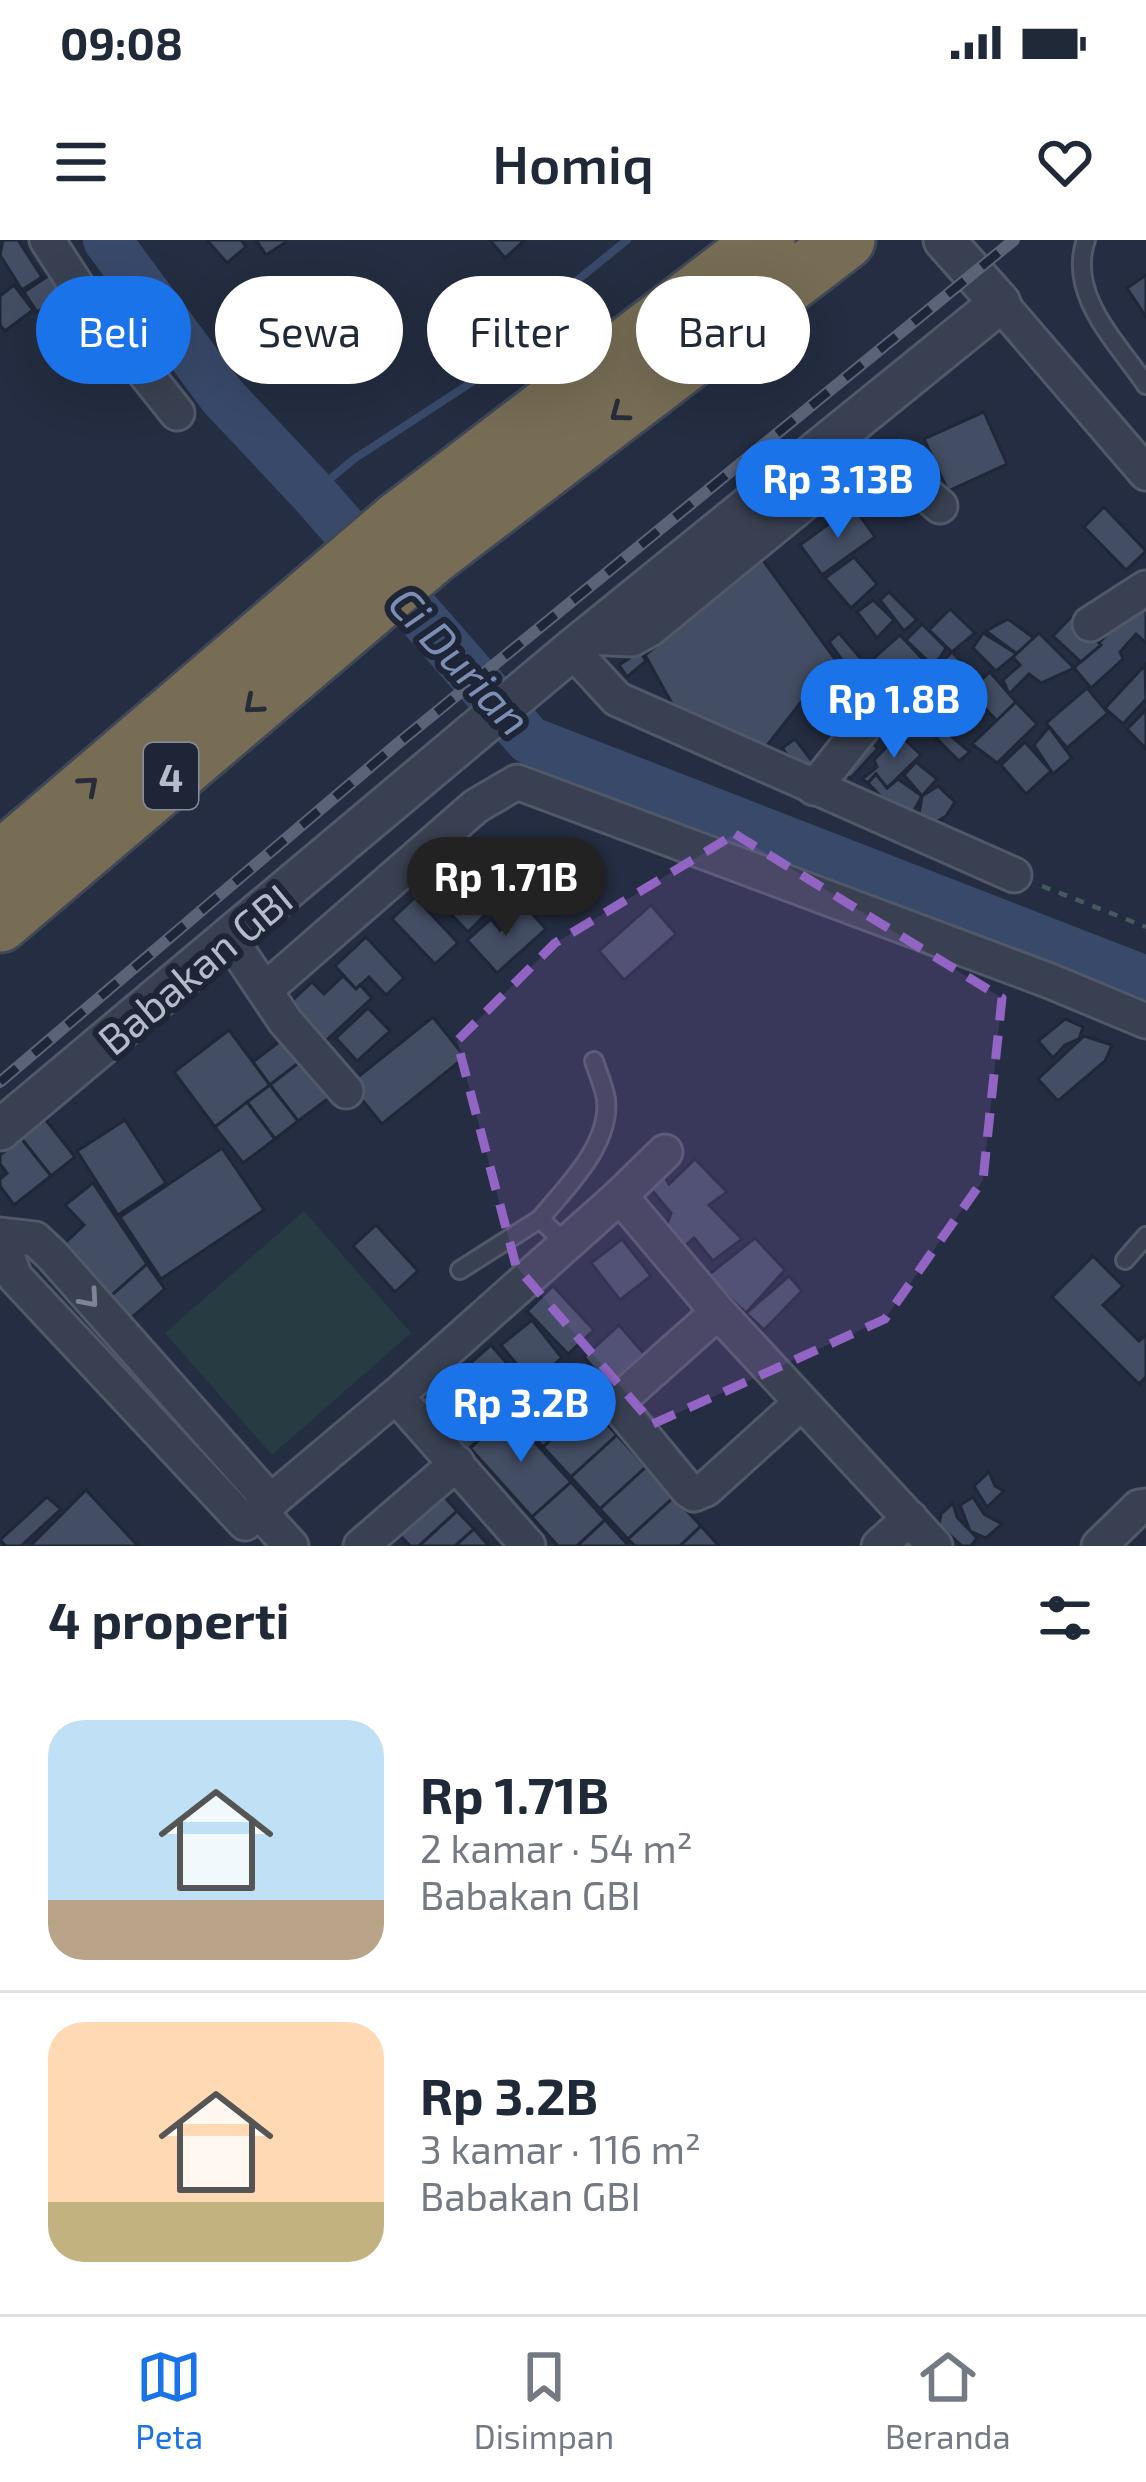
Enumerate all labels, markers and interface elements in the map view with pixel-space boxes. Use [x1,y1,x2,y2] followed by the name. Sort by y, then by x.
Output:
[60,15,183,69] text: 09:08
[48,129,114,195] icon: menu
[1032,129,1098,195] icon: heart
[492,130,654,195] text: Homiq
[36,276,191,384] chip: Beli
[215,276,403,384] chip: Sewa
[427,276,612,384] chip: Filter
[636,276,810,384] chip: Baru
[611,399,633,420] one-way arrow
[714,439,962,541] pin: Rp 3.13B
[763,454,913,501] text: Rp 3.13B
[379,575,543,745] water label: Ci Durian
[783,659,1005,761] pin: Rp 1.8B
[828,674,960,721] text: Rp 1.8B
[245,691,267,713] one-way arrow
[144,743,198,809] road number: 4
[75,778,97,799] one-way arrow
[382,837,630,939] pin: Rp 1.71B
[434,852,578,899] text: Rp 1.71B
[87,872,301,1064] street label: Babakan GBI
[76,1285,97,1307] one-way arrow
[410,1363,632,1465] pin: Rp 3.2B
[453,1378,589,1425] text: Rp 3.2B
[1032,1585,1098,1651] icon: filters
[48,1588,290,1649] text: 4 properti
[420,1763,609,1824] text: Rp 1.71B
[144,1768,288,1912] icon: home
[420,1824,693,1871] text: 2 kamar · 54 m²
[420,1871,641,1918] text: Babakan GBI
[420,2064,598,2125] text: Rp 3.2B
[144,2070,288,2214] icon: home
[420,2125,701,2172] text: 3 kamar · 116 m²
[420,2172,641,2219] text: Babakan GBI
[135,2344,203,2456] tab: Peta
[474,2344,614,2456] tab: Disimpan
[885,2344,1011,2456] tab: Beranda

